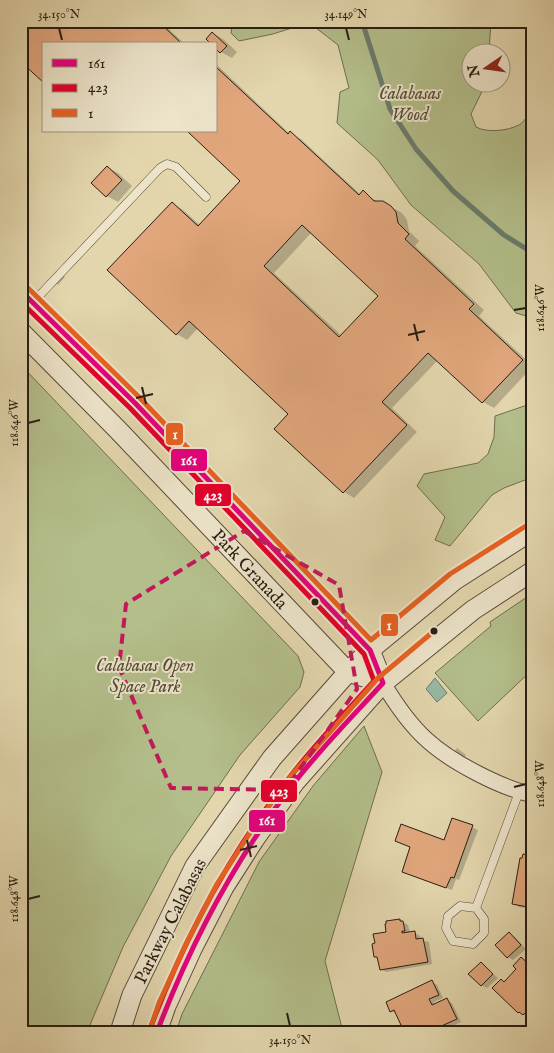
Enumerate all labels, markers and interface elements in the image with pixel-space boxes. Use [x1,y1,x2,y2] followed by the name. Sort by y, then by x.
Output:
[38,7,81,22] text: 34.150°N
[325,7,368,22] text: 34.149°N
[42,42,218,132] legend
[462,42,512,92] north arrow
[88,54,105,73] text: 161
[464,63,485,80] text: N
[88,78,108,97] text: 423
[379,83,442,127] park label: Calabasas Wood
[88,104,94,123] text: 1
[533,284,548,332] text: 118.646°W
[7,399,22,447] text: 118.646°W
[165,422,184,446] line badge: 1
[172,426,178,444] text: 1
[170,448,208,472] line badge: 161
[181,452,197,470] text: 161
[194,483,232,507] line badge: 423
[204,487,222,505] text: 423
[206,525,292,615] street label: Park Granada
[310,597,320,607] unlabelled marker
[380,613,399,637] line badge: 1
[386,617,392,635] text: 1
[429,626,439,636] unlabelled marker
[96,655,194,699] park label: Calabasas Open Space Park
[533,760,548,808] text: 118.648°W
[260,779,298,803] line badge: 423
[270,783,288,801] text: 423
[248,809,286,833] line badge: 161
[259,812,275,830] text: 161
[130,855,213,988] street label: Parkway Calabasas
[7,875,22,923] text: 118.648°W
[269,1033,312,1048] text: 34.150°N

